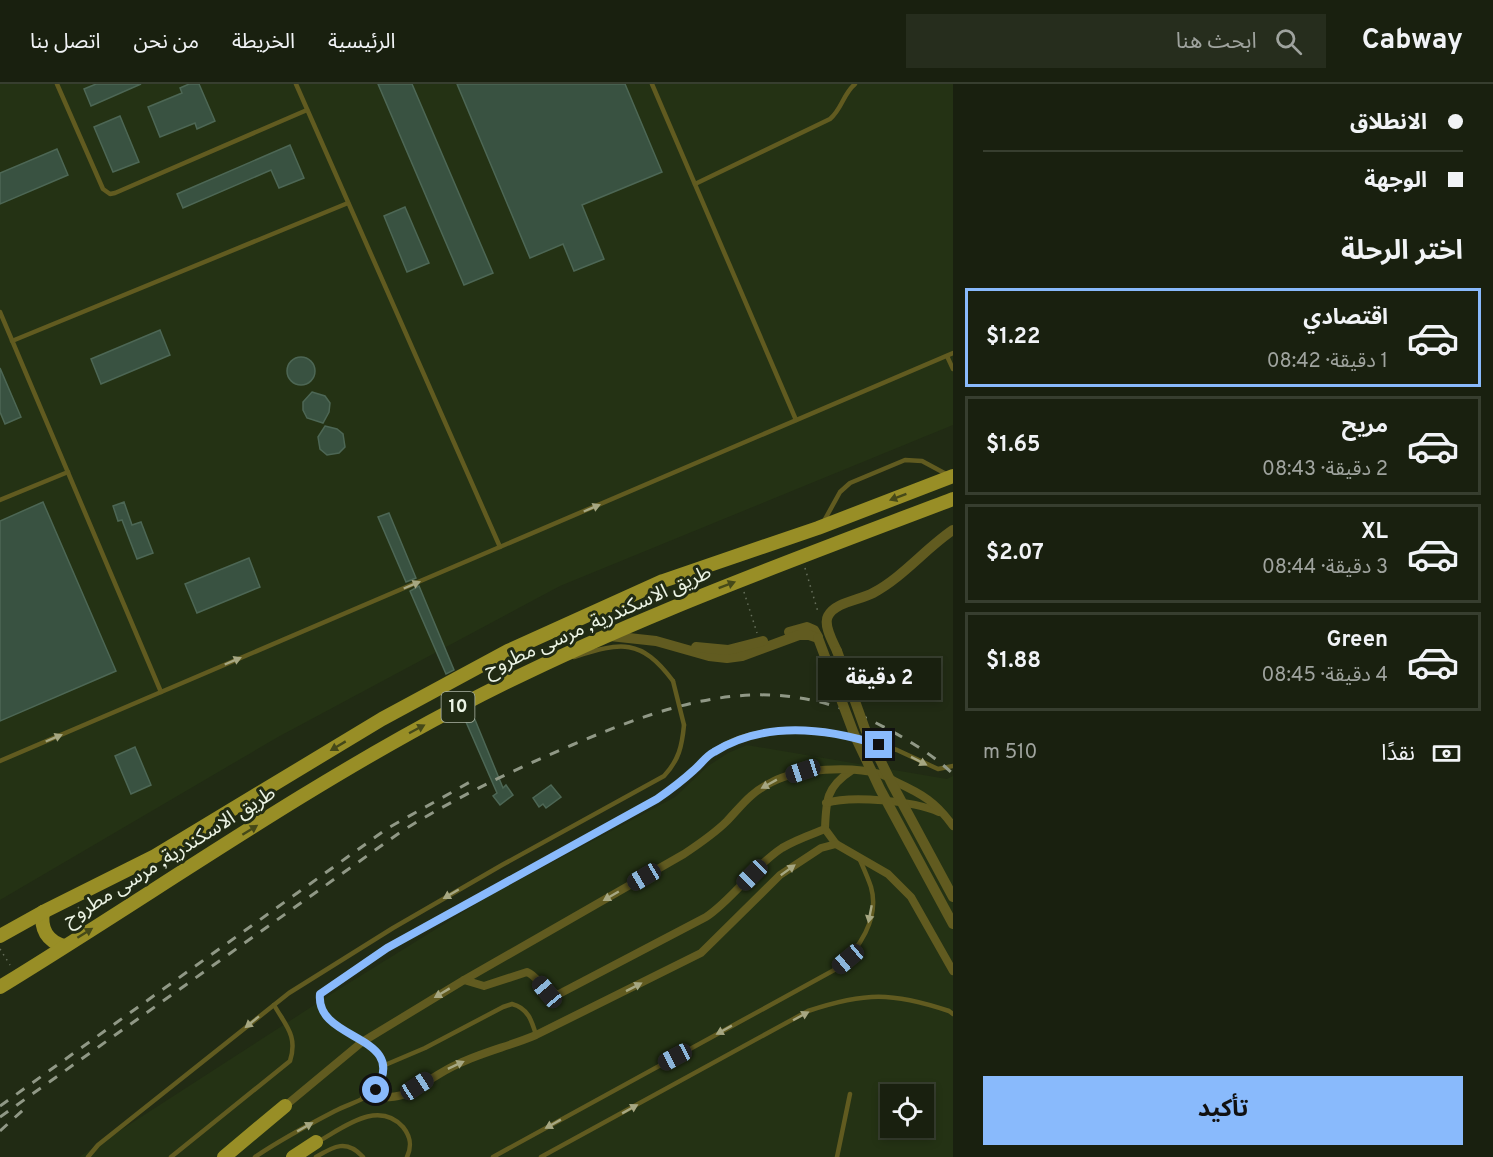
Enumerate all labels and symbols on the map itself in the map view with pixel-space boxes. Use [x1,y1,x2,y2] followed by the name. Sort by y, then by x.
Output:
[889,492,907,502] one-way arrow
[583,503,601,513] one-way arrow
[480,560,716,684] street label: طريق الاسكندرية, مرسى مطروح
[404,580,421,589] one-way arrow
[718,580,736,589] one-way arrow
[224,656,242,665] one-way arrow
[818,658,940,700] callout: 2 دقيقة
[442,692,474,722] road number: 10
[409,724,426,734] one-way arrow
[865,731,892,758] route end
[45,733,63,743] one-way arrow
[330,740,346,751] one-way arrow
[911,756,928,766] one-way arrow
[783,757,823,785] car
[760,779,777,789] one-way arrow
[59,781,281,933] street label: طريق الاسكندرية, مرسى مطروح
[242,824,258,835] one-way arrow
[733,856,771,894] car
[624,860,664,894] car
[779,864,795,876] one-way arrow
[442,889,459,899] one-way arrow
[602,891,619,901] one-way arrow
[865,904,874,923] one-way arrow
[77,928,93,939] one-way arrow
[828,941,868,977] car
[529,972,565,1012] car
[626,982,643,992] one-way arrow
[434,988,450,999] one-way arrow
[792,1011,810,1021] one-way arrow
[245,1016,260,1028] one-way arrow
[715,1025,732,1035] one-way arrow
[655,1041,695,1073] car
[448,1060,465,1069] one-way arrow
[397,1069,437,1103] car
[362,1076,389,1103] route start
[621,1104,638,1114] one-way arrow
[544,1119,561,1129] one-way arrow
[297,1122,314,1132] one-way arrow

